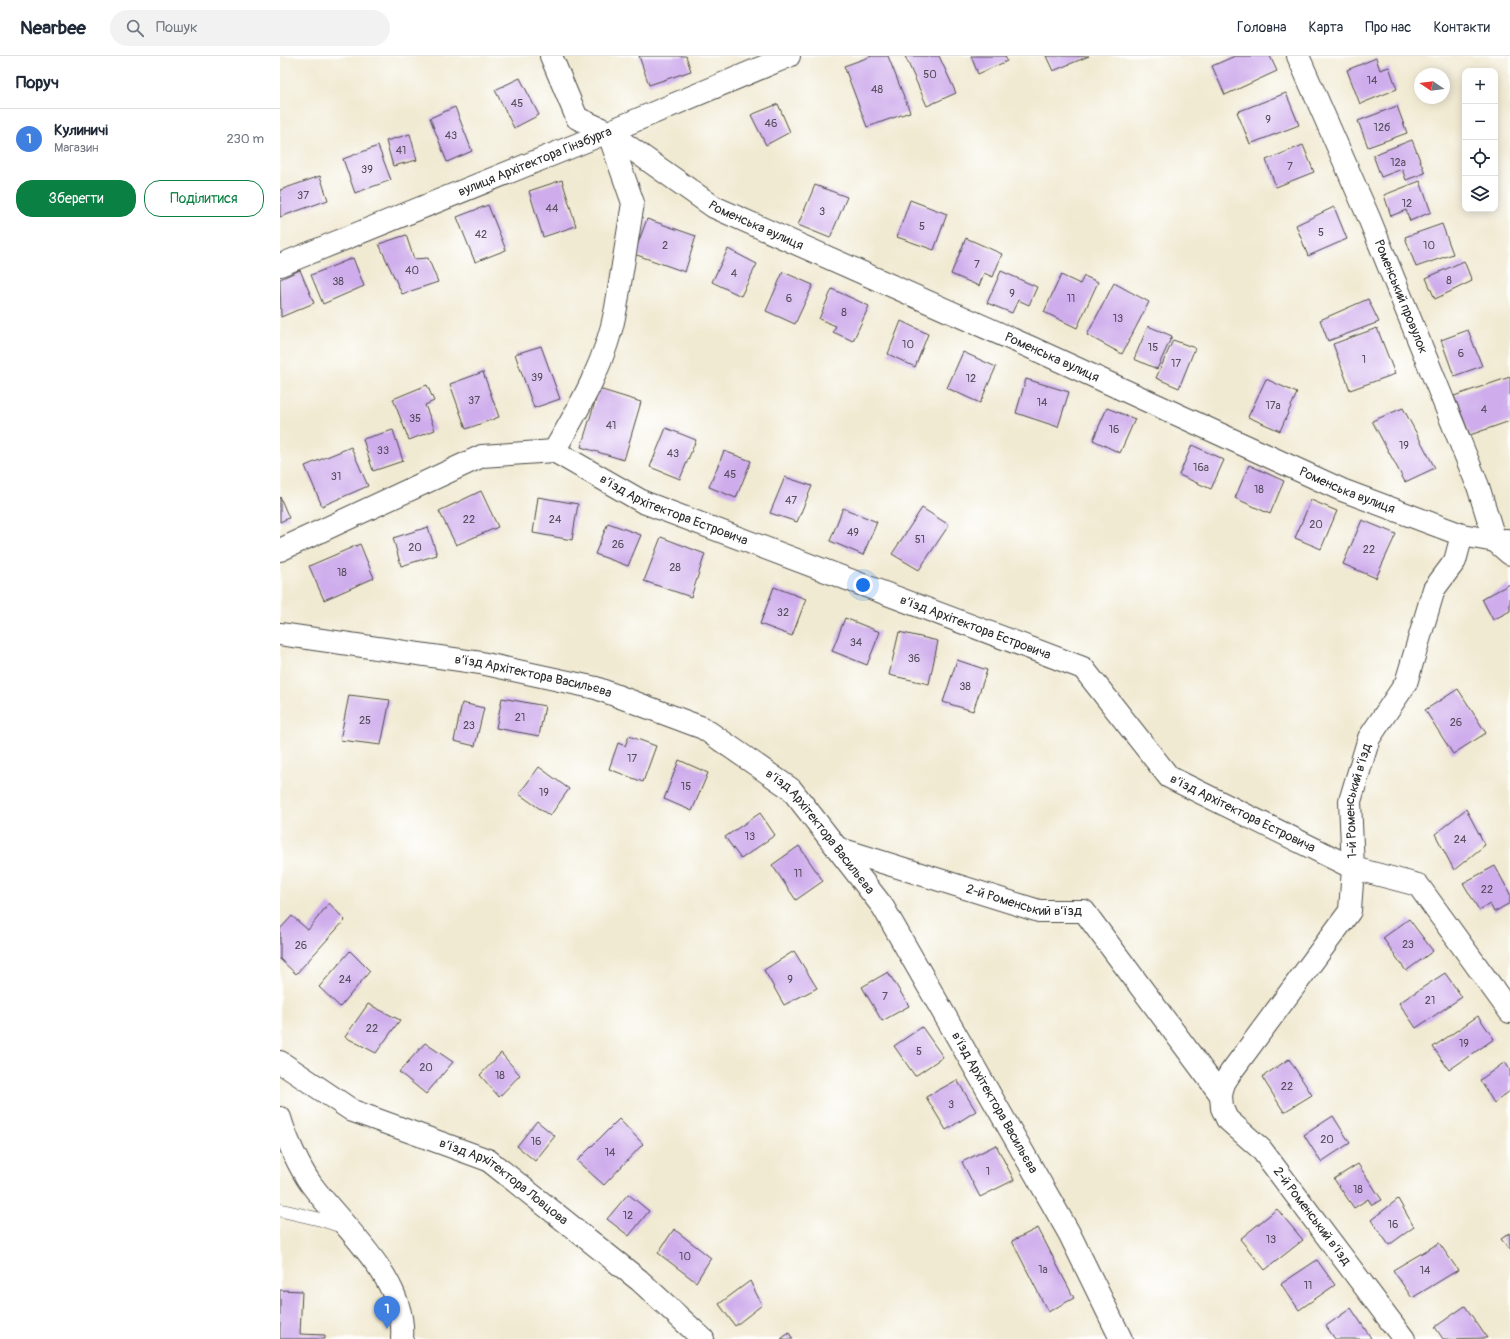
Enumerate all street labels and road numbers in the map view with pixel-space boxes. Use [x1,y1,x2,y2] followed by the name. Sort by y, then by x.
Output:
[456,123,614,200] street label: вулиця Архітектора Гінзбурга
[705,198,806,254] street label: Роменська вулиця
[1371,238,1431,356] street label: Роменський провулок
[1002,329,1102,386] street label: Роменська вулиця
[1297,464,1397,517] street label: Роменська вулиця
[597,471,750,549] street label: в’їзд Архітектора Естровича
[898,592,1053,663] street label: в’їзд Архітектора Естровича
[454,651,614,701] street label: в’їзд Архітектора Васильєва
[1342,742,1375,859] street label: 1-й Роменський в’їзд
[762,766,878,897] street label: в’їзд Архітектора Васильєва
[1168,771,1318,856] street label: в’їзд Архітектора Естровича
[964,881,1082,919] street label: 2-й Роменський в’їзд
[948,1029,1041,1176] street label: в’їзд Архітектора Васильєва
[437,1135,571,1229] street label: в’їзд Архітектора Ловцова
[1270,1164,1354,1268] street label: 2-й Роменський в’їзд

